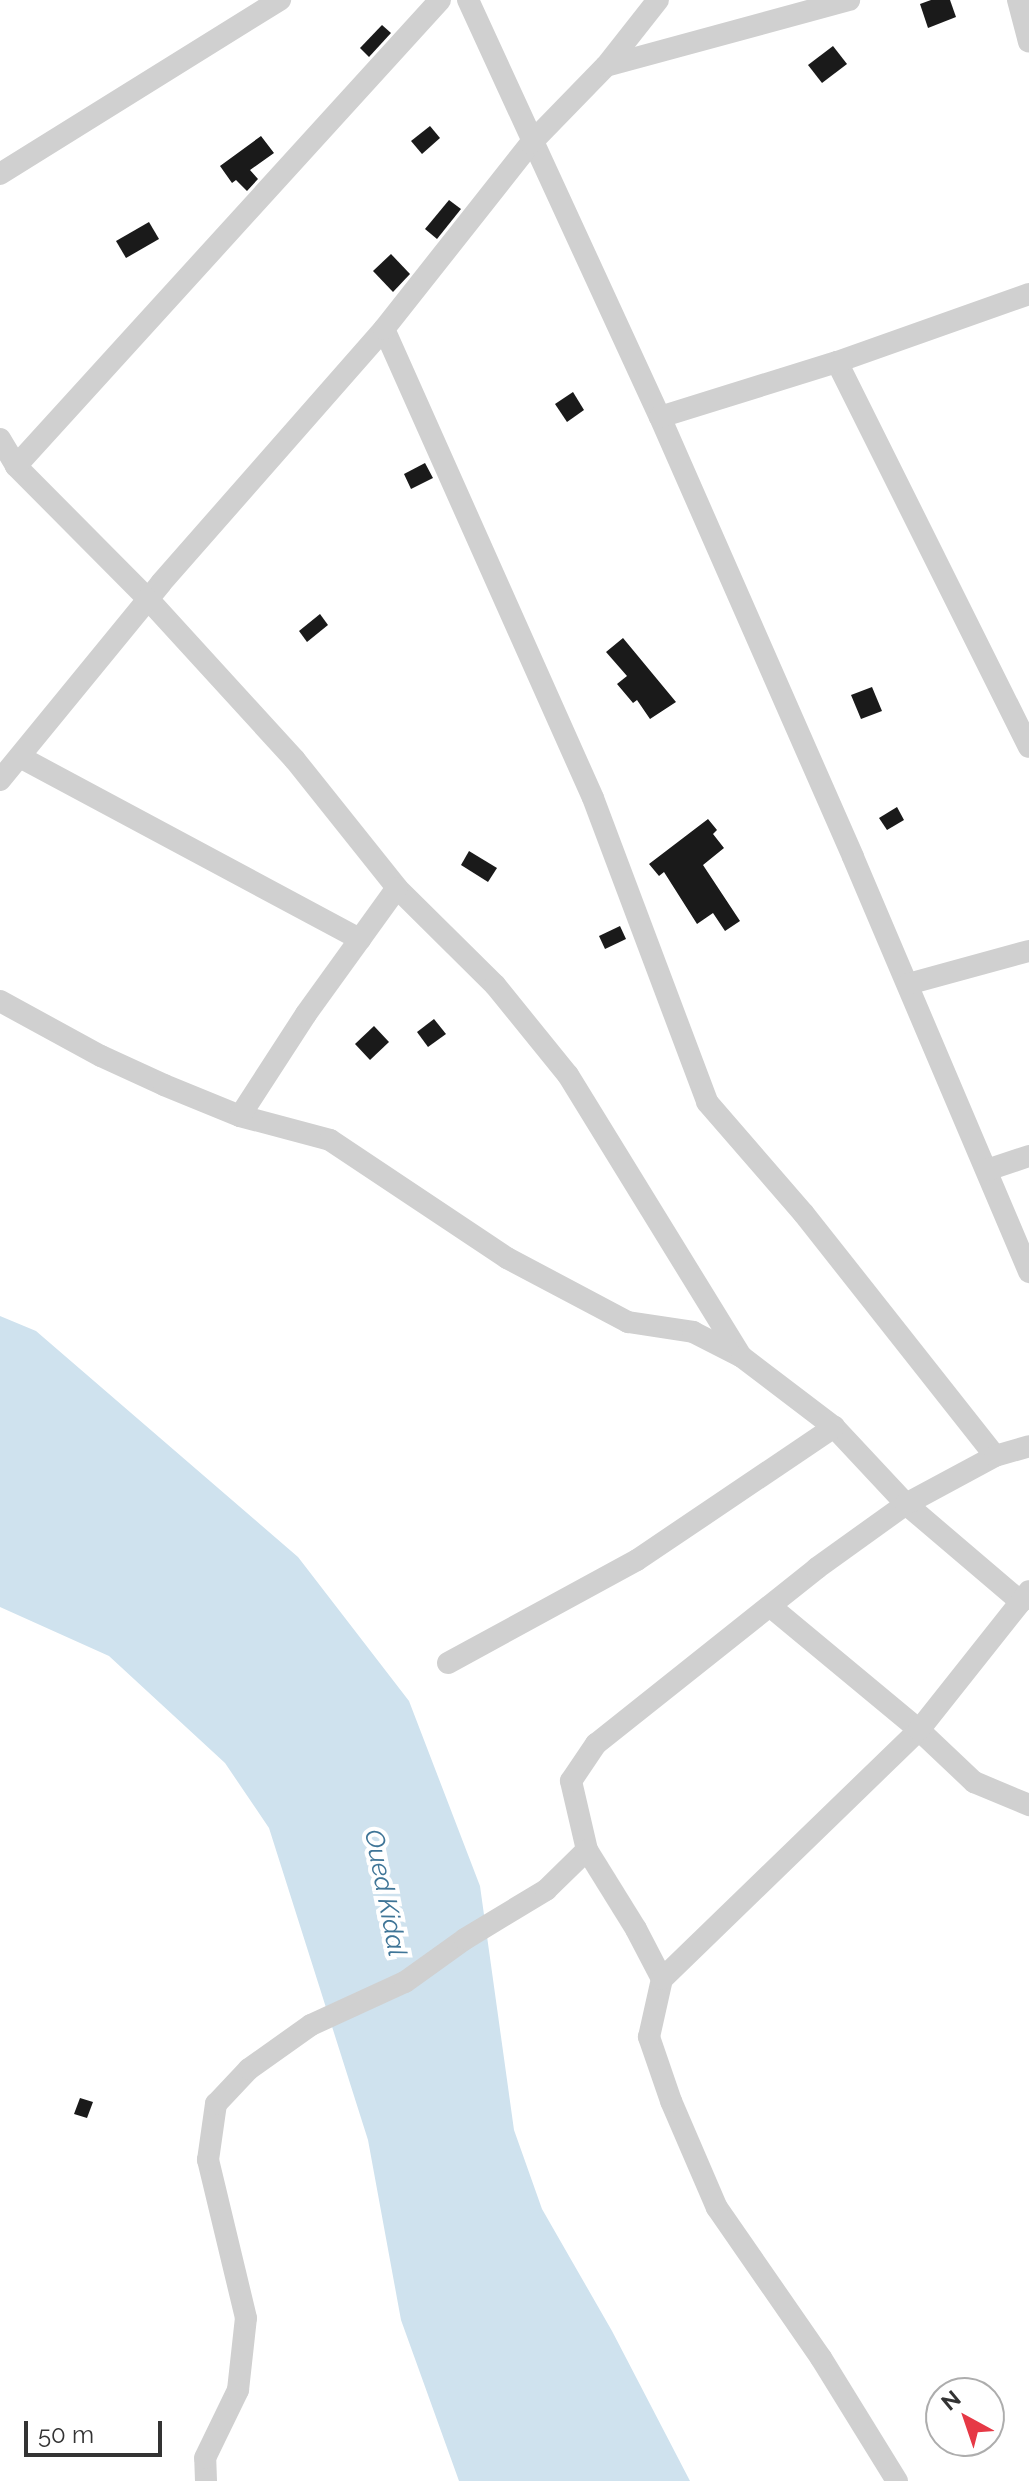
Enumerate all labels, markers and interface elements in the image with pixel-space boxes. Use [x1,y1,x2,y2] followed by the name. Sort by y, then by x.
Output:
[357,1827,413,1959] water label: Oued Kidal
[925,2377,1005,2457] north arrow
[936,2385,966,2416] text: N
[28,2405,166,2455] scale bar
[38,2420,94,2449] text: 50 m

